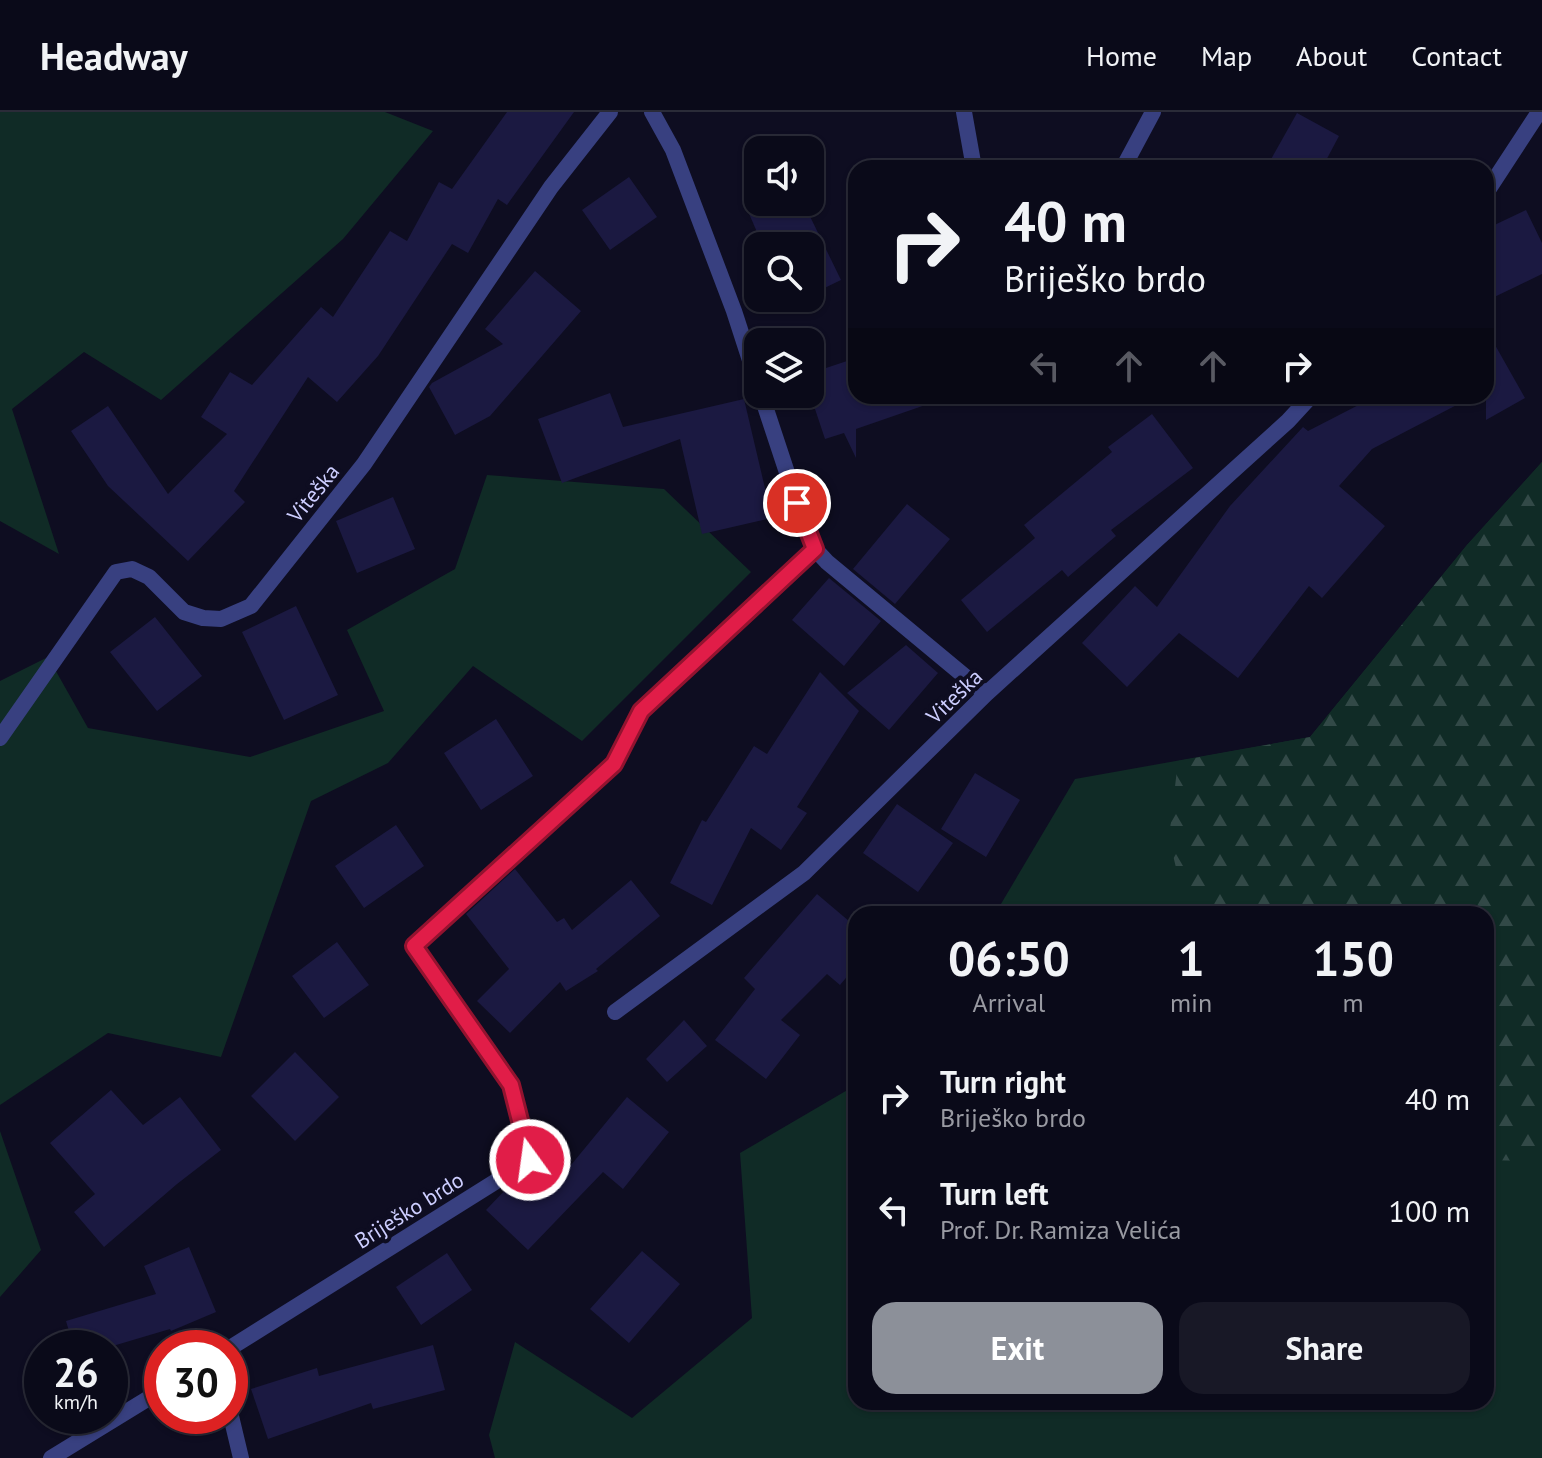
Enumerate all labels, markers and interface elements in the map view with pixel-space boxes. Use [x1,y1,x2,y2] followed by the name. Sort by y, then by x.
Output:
[40,31,188,80] text: Headway
[1086,37,1157,74] text: Home
[1201,37,1252,74] text: Map
[1296,37,1367,74] text: About
[1411,37,1502,74] text: Contact
[744,136,824,408] map controls
[744,136,824,216] button: sound
[1004,185,1127,257] text: 40 m
[872,192,976,296] icon: right
[744,232,824,312] button: search
[1004,255,1206,302] text: Briješko brdo
[744,328,824,408] button: layers
[1023,344,1067,388] icon: left
[1107,344,1151,388] icon: ahead
[1191,344,1235,388] icon: ahead
[1275,344,1319,388] icon: right
[280,458,345,529] street label: Viteška
[763,469,831,537] pin
[775,481,819,525] icon: arrive
[919,662,988,730] street label: Viteška
[948,927,1070,989] text: 06:50
[1177,927,1205,989] text: 1
[1312,927,1394,989] text: 150
[973,986,1045,1019] text: Arrival
[1170,986,1212,1019] text: min
[1343,986,1364,1019] text: m
[940,1062,1066,1101] text: Turn right
[872,1076,916,1120] icon: right
[1405,1079,1470,1118] text: 40 m
[940,1101,1086,1134] text: Briješko brdo
[488,1118,572,1202] position arrow
[349,1165,469,1255] street label: Briješko brdo
[940,1174,1048,1213] text: Turn left
[872,1188,916,1232] icon: left
[1389,1191,1470,1230] text: 100 m
[940,1213,1182,1246] text: Prof. Dr. Ramiza Velića
[872,1302,1163,1394] button: Exit
[1179,1302,1470,1394] button: Share
[144,1330,248,1434] speed limit sign: 30
[53,1346,99,1398] text: 26
[54,1389,98,1415] text: km/h

